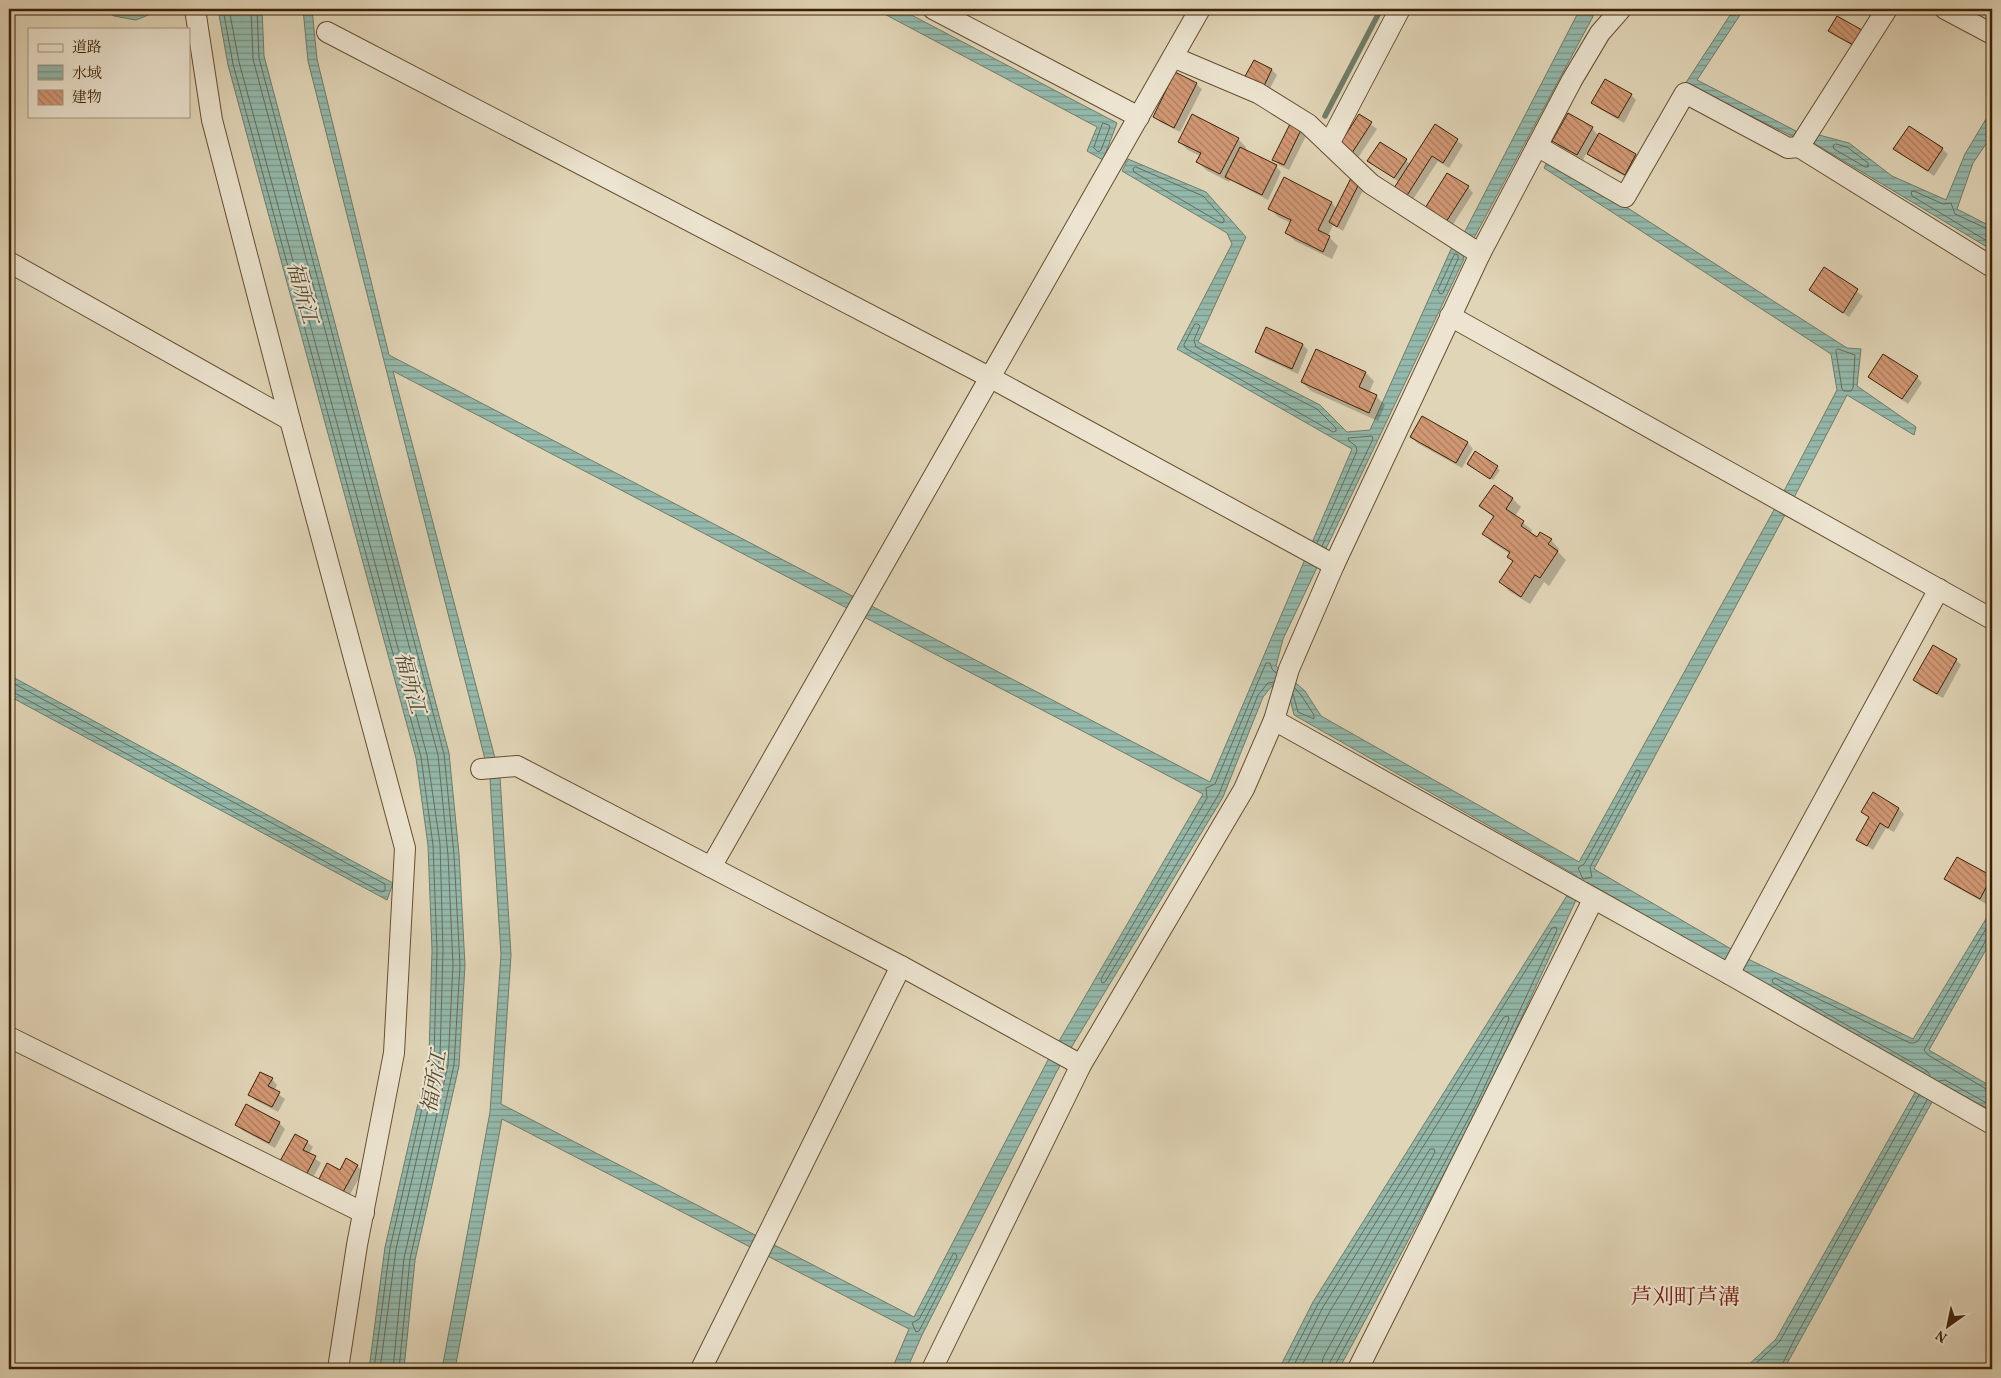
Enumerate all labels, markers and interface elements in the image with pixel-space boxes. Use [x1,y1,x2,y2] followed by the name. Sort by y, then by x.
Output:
[28,28,190,118] legend
[72,38,102,59] text: 道路
[72,64,102,85] text: 水域
[72,88,102,109] text: 建物
[279,259,324,330] water label: 福所江
[387,649,432,720] water label: 福所江
[415,1046,455,1116] water label: 福所江
[1630,1283,1740,1314] district label: 芦刈町芦溝
[1924,1300,1974,1350] north arrow
[1932,1325,1951,1346] text: N

